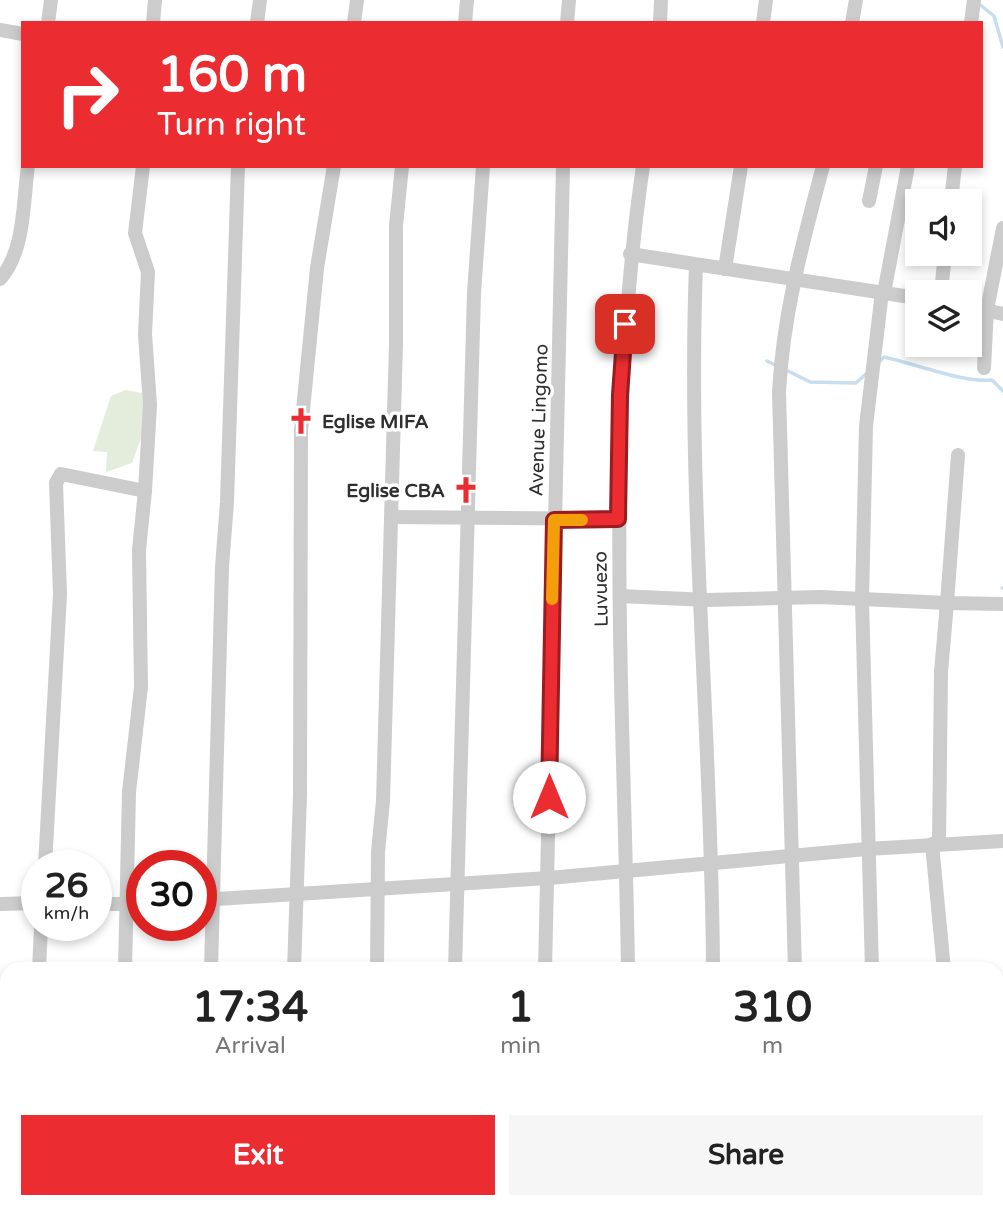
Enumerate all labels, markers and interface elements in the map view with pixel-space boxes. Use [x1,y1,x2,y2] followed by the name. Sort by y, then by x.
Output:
[157,46,307,105] text: 160 m
[42,49,133,140] icon: right
[157,106,306,144] text: Turn right
[905,189,982,357] map controls
[905,189,982,266] button: sound
[905,280,982,357] button: layers
[595,294,655,354] pin
[606,305,644,343] icon: arrive
[525,343,553,497] street label: Avenue Lingomo
[286,406,316,436] church icon: Eglise MIFA
[322,411,429,434] place label: Eglise MIFA
[451,475,481,505] church icon: Eglise CBA
[346,480,445,503] place label: Eglise CBA
[589,551,613,627] street label: Luvuezo
[512,760,586,834] position arrow
[126,850,217,941] speed limit sign: 30
[45,865,88,907] text: 26
[44,902,89,924] text: km/h
[192,982,308,1033] text: 17:34
[507,982,534,1033] text: 1
[733,982,812,1033] text: 310
[215,1032,286,1060] text: Arrival
[500,1032,541,1060] text: min
[762,1032,783,1060] text: m
[21,1115,495,1195] button: Exit
[509,1115,983,1195] button: Share

